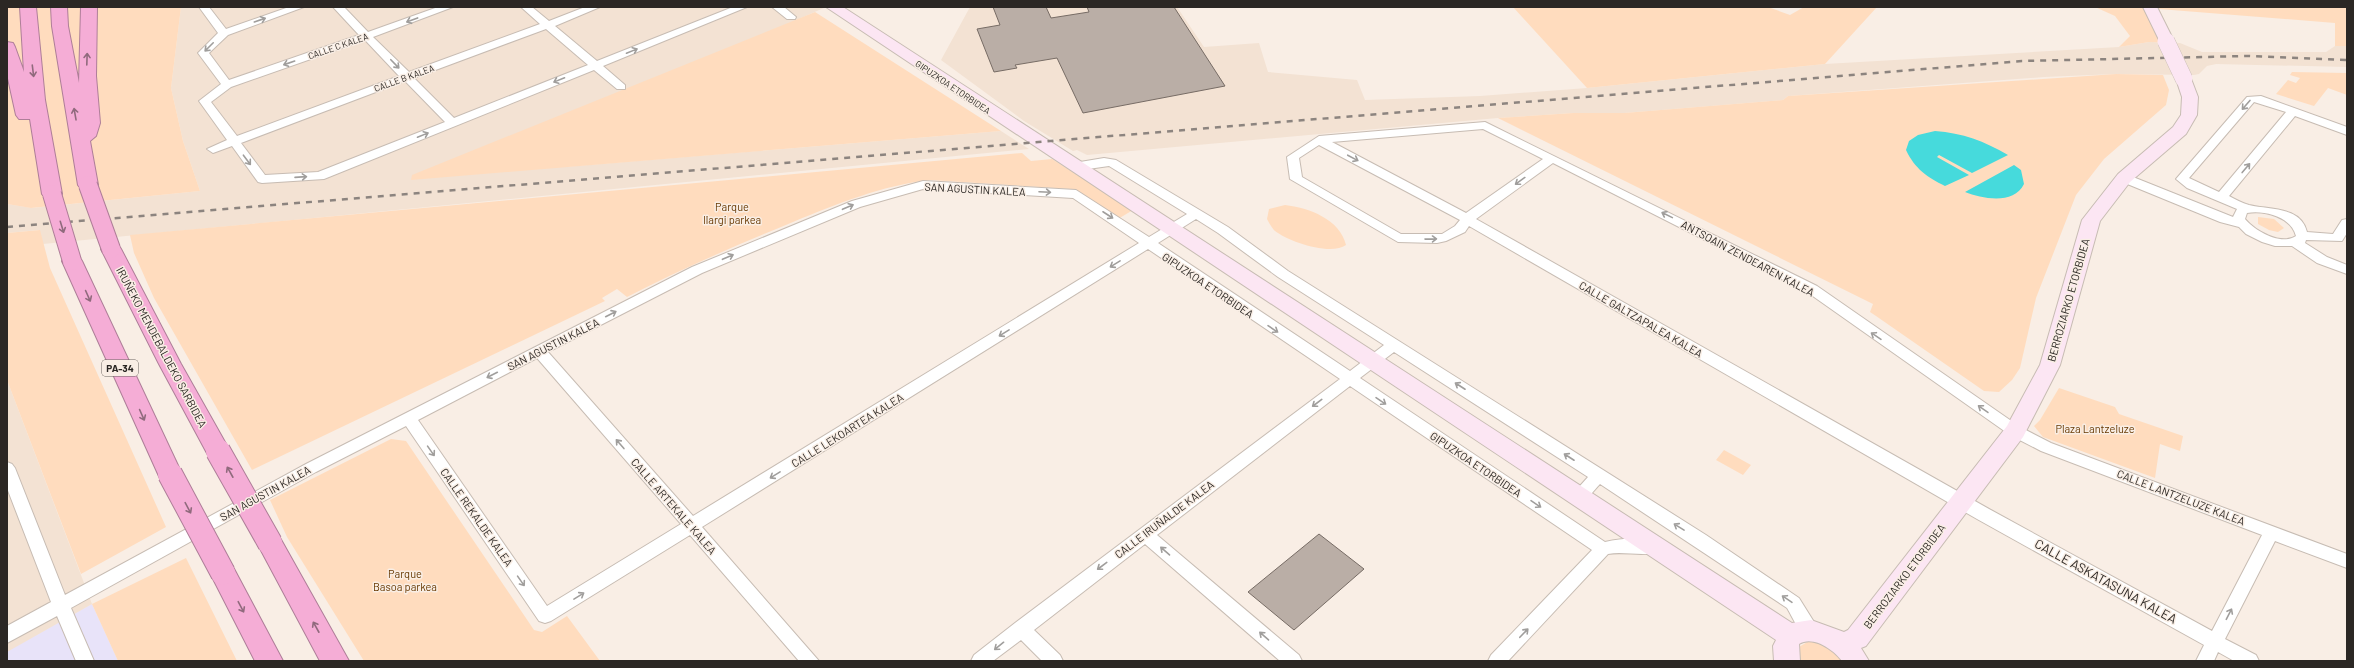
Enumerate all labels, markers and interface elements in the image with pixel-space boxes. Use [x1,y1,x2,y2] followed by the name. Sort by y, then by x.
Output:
[254,16,266,24] one-way arrow
[405,17,418,24] one-way arrow
[306,30,370,61] street label: CALLE C KALEA
[204,42,214,52] one-way arrow
[625,47,637,55] one-way arrow
[83,53,91,66] one-way arrow
[913,58,993,116] street label: GIPUZKOA ETORBIDEA
[390,59,400,69] one-way arrow
[283,60,295,68] one-way arrow
[372,62,436,94] street label: CALLE B KALEA
[29,64,37,77] one-way arrow
[554,77,566,85] one-way arrow
[2241,100,2250,111] one-way arrow
[71,108,79,121] one-way arrow
[416,131,428,139] one-way arrow
[243,155,251,166] one-way arrow
[1347,155,1359,163] one-way arrow
[2242,162,2251,173] one-way arrow
[294,173,307,181] one-way arrow
[1515,177,1526,185] one-way arrow
[924,180,1026,198] street label: SAN AGUSTIN KALEA
[1038,189,1051,196] one-way arrow
[703,200,761,226] park label: Parque Ilargi parkea
[842,203,854,210] one-way arrow
[1661,211,1673,218] one-way arrow
[1102,212,1114,220] one-way arrow
[1679,217,1817,299] street label: ANTSOAIN ZENDEAREN KALEA
[59,221,66,234] one-way arrow
[1424,235,1437,243] one-way arrow
[2044,237,2092,363] street label: BERROZIARKO ETORBIDEA
[1160,250,1256,321] street label: GIPUZKOA ETORBIDEA
[722,253,734,261] one-way arrow
[1109,261,1121,269] one-way arrow
[114,265,210,430] street label: IRUÑEKO MENDEBALDEKO SARBIDEA
[1577,278,1705,360] street label: CALLE GALTZAPALEA KALEA
[85,290,92,302] one-way arrow
[605,310,617,317] one-way arrow
[505,315,601,373] street label: SAN AGUSTIN KALEA
[1267,325,1279,333] one-way arrow
[998,329,1010,337] one-way arrow
[1871,332,1882,340] one-way arrow
[102,360,138,376] road number: PA-34
[486,372,498,379] one-way arrow
[1455,382,1466,390] one-way arrow
[789,390,906,470] street label: CALLE LEKOARTEA KALEA
[1375,397,1386,405] one-way arrow
[1311,398,1322,407] one-way arrow
[1978,405,1989,413] one-way arrow
[139,409,146,421] one-way arrow
[2055,422,2135,435] park label: Plaza Lantzeluze
[1428,429,1524,500] street label: GIPUZKOA ETORBIDEA
[616,439,625,449] one-way arrow
[427,445,435,456] one-way arrow
[1564,453,1575,461] one-way arrow
[629,455,719,557] street label: CALLE ARTEKALE KALEA
[218,463,313,523] street label: SAN AGUSTIN KALEA
[438,465,516,569] street label: CALLE REKALDE KALEA
[226,467,234,479] one-way arrow
[2115,467,2247,528] street label: CALLE LANTZELUZE KALEA
[769,471,780,479] one-way arrow
[1112,477,1216,561] street label: CALLE IRUÑALDE KALEA
[1530,501,1542,509] one-way arrow
[185,502,193,514] one-way arrow
[1860,521,1948,631] street label: BERROZIARKO ETORBIDEA
[1674,523,1685,531] one-way arrow
[2032,535,2180,627] street label: CALLE ASKATASUNA KALEA
[1160,546,1171,555] one-way arrow
[1097,562,1108,570] one-way arrow
[373,567,437,593] park label: Parque Basoa parkea
[517,575,525,586] one-way arrow
[573,591,584,600] one-way arrow
[1782,595,1793,603] one-way arrow
[237,601,245,613] one-way arrow
[2226,608,2233,620] one-way arrow
[312,621,320,633] one-way arrow
[1519,628,1529,638] one-way arrow
[1259,631,1269,640] one-way arrow
[994,641,1005,650] one-way arrow

